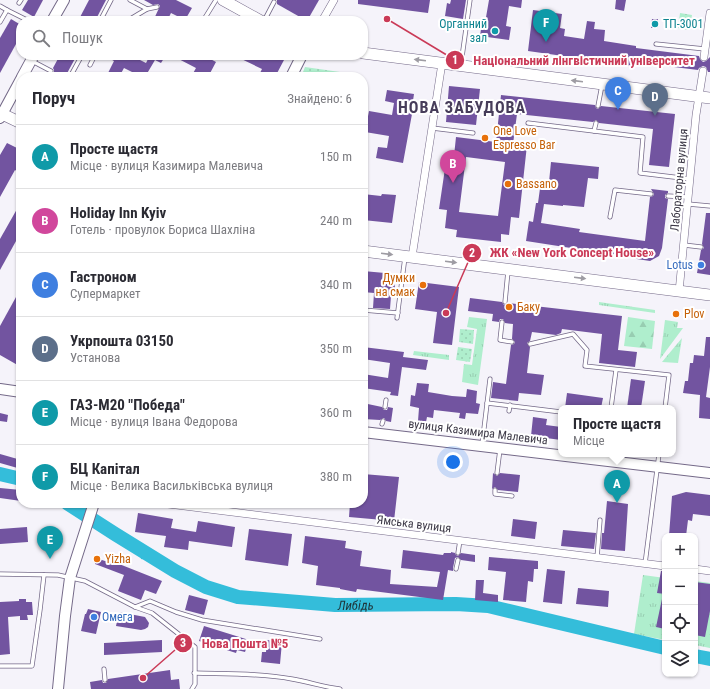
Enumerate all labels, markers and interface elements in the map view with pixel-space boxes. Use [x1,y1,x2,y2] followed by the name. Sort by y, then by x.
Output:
[533,9,559,42] pin: F
[16,16,368,60] search box
[439,17,487,45] place label: Органний зал
[663,17,703,31] place label: ТП-3001
[650,19,660,29] marker: ТП-3001
[490,26,500,36] marker: Органний зал
[30,27,52,49] icon: search
[62,29,103,47] text: Пошук
[445,47,703,72] callout: Національний лінгвістичний університет
[452,53,458,67] text: 1
[473,53,695,68] text: Національний лінгвістичний університет
[414,57,426,63] one-way arrow
[571,77,583,84] one-way arrow
[605,77,631,110] pin: C
[642,83,668,116] pin: D
[32,88,75,108] text: Поруч
[287,91,352,106] text: Знайдено: 6
[398,98,526,117] district label: НОВА ЗАБУДОВА
[493,124,556,152] place label: One Love Espresso Bar
[668,128,690,232] street label: Лабораторна вулиця
[480,133,490,143] marker: One Love Espresso Bar
[70,140,158,158] text: Просте щастя
[41,149,49,164] text: A
[320,149,352,164] text: 150 m
[440,150,466,183] pin: B
[70,158,263,173] text: Місце · вулиця Казимира Малевича
[516,177,557,191] place label: Bassano
[503,179,513,189] marker: Bassano
[70,204,166,222] text: Holiday Inn Kyiv
[41,213,49,228] text: B
[320,213,352,228] text: 240 m
[70,222,255,237] text: Готель · провулок Бориса Шахліна
[462,240,662,265] callout: ЖК «New York Concept House»
[490,245,654,260] text: ЖК «New York Concept House»
[469,246,475,260] text: 2
[381,251,394,257] one-way arrow
[666,258,693,272] place label: Lotus
[445,259,457,265] one-way arrow
[696,260,706,270] marker: Lotus
[70,268,137,286] text: Гастроном
[376,271,415,299] place label: Думки на смак
[574,275,586,282] one-way arrow
[41,277,49,292] text: C
[320,277,352,292] text: 340 m
[418,280,428,290] marker: Думки на смак
[70,286,141,301] text: Супермаркет
[517,300,540,314] place label: Баку
[504,302,514,312] marker: Баку
[684,307,704,321] place label: Plov
[671,309,681,319] marker: Plov
[70,332,174,350] text: Укрпошта 03150
[41,341,49,356] text: D
[320,341,352,356] text: 350 m
[70,350,120,365] text: Установа
[70,396,185,414] text: ГАЗ-М20 "Победа"
[42,405,48,420] text: E
[320,405,352,420] text: 360 m
[558,405,676,457] popup
[70,414,238,429] text: Місце · вулиця Івана Федорова
[573,415,661,433] text: Просте щастя
[408,417,549,448] street label: вулиця Казимира Малевича
[573,433,605,448] text: Місце
[443,452,463,472] your location
[70,460,140,478] text: БЦ Капітал
[42,469,48,484] text: F
[320,469,352,484] text: 380 m
[604,470,630,503] pin: A
[70,478,273,493] text: Місце · Велика Васильківська вулиця
[376,512,452,536] street label: Ямська вулиця
[37,526,63,559] pin: E
[662,533,698,677] map controls
[662,533,698,569] button: +
[105,552,131,566] place label: Yizha
[92,554,102,564] marker: Yizha
[662,569,698,605] button: −
[337,597,374,612] water label: Либідь
[662,605,698,641] button: locate
[102,610,133,624] place label: Омега
[89,612,99,622] marker: Омега
[173,631,296,656] callout: Нова Пошта №5
[180,636,186,650] text: 3
[202,636,289,651] text: Нова Пошта №5
[662,641,698,677] button: layers

